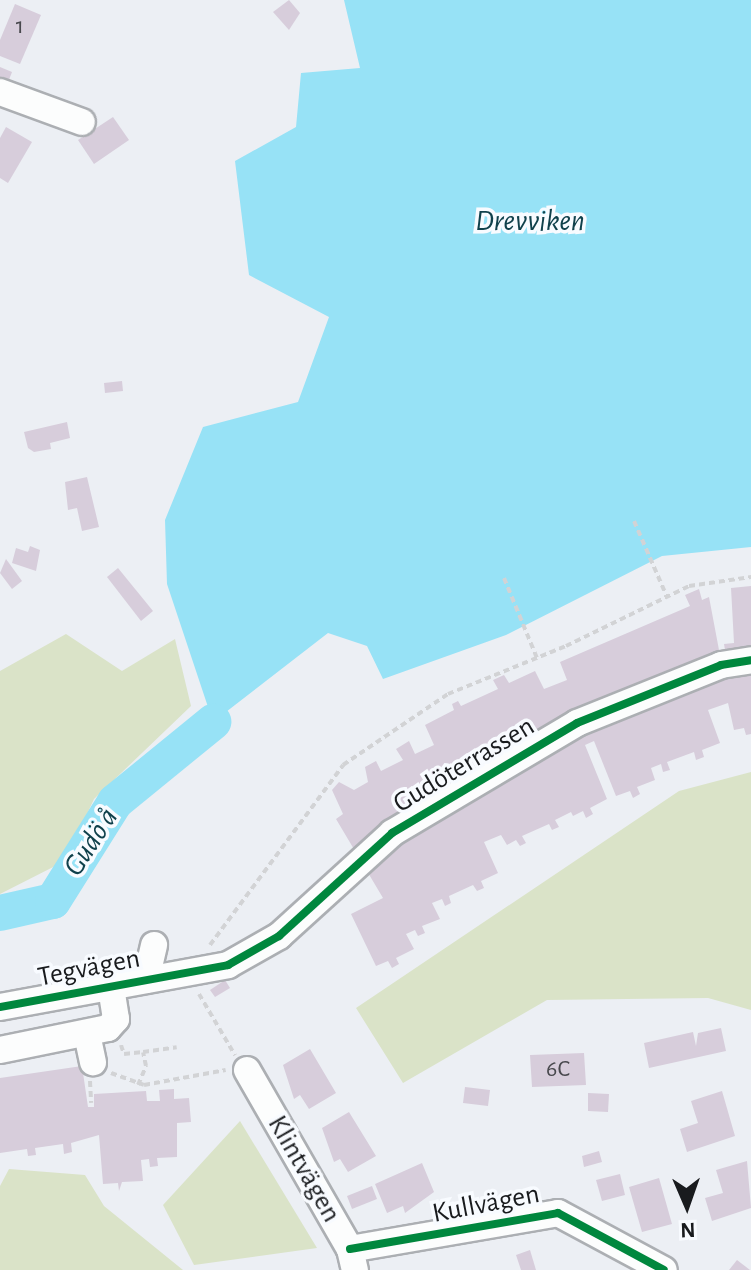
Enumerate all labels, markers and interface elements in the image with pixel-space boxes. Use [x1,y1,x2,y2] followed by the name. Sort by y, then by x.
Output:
[16,13,24,41] house number: 1
[475,203,585,239] water label: Drevviken
[387,710,541,820] street label: Gudöterrassen
[56,801,126,883] water label: Gudö å
[35,942,143,994] street label: Tegvägen
[546,1056,570,1084] house number: 6C
[260,1110,348,1228] street label: Klintvägen
[647,1166,727,1246] north arrow
[430,1177,542,1231] street label: Kullvägen
[680,1219,696,1241] text: N

